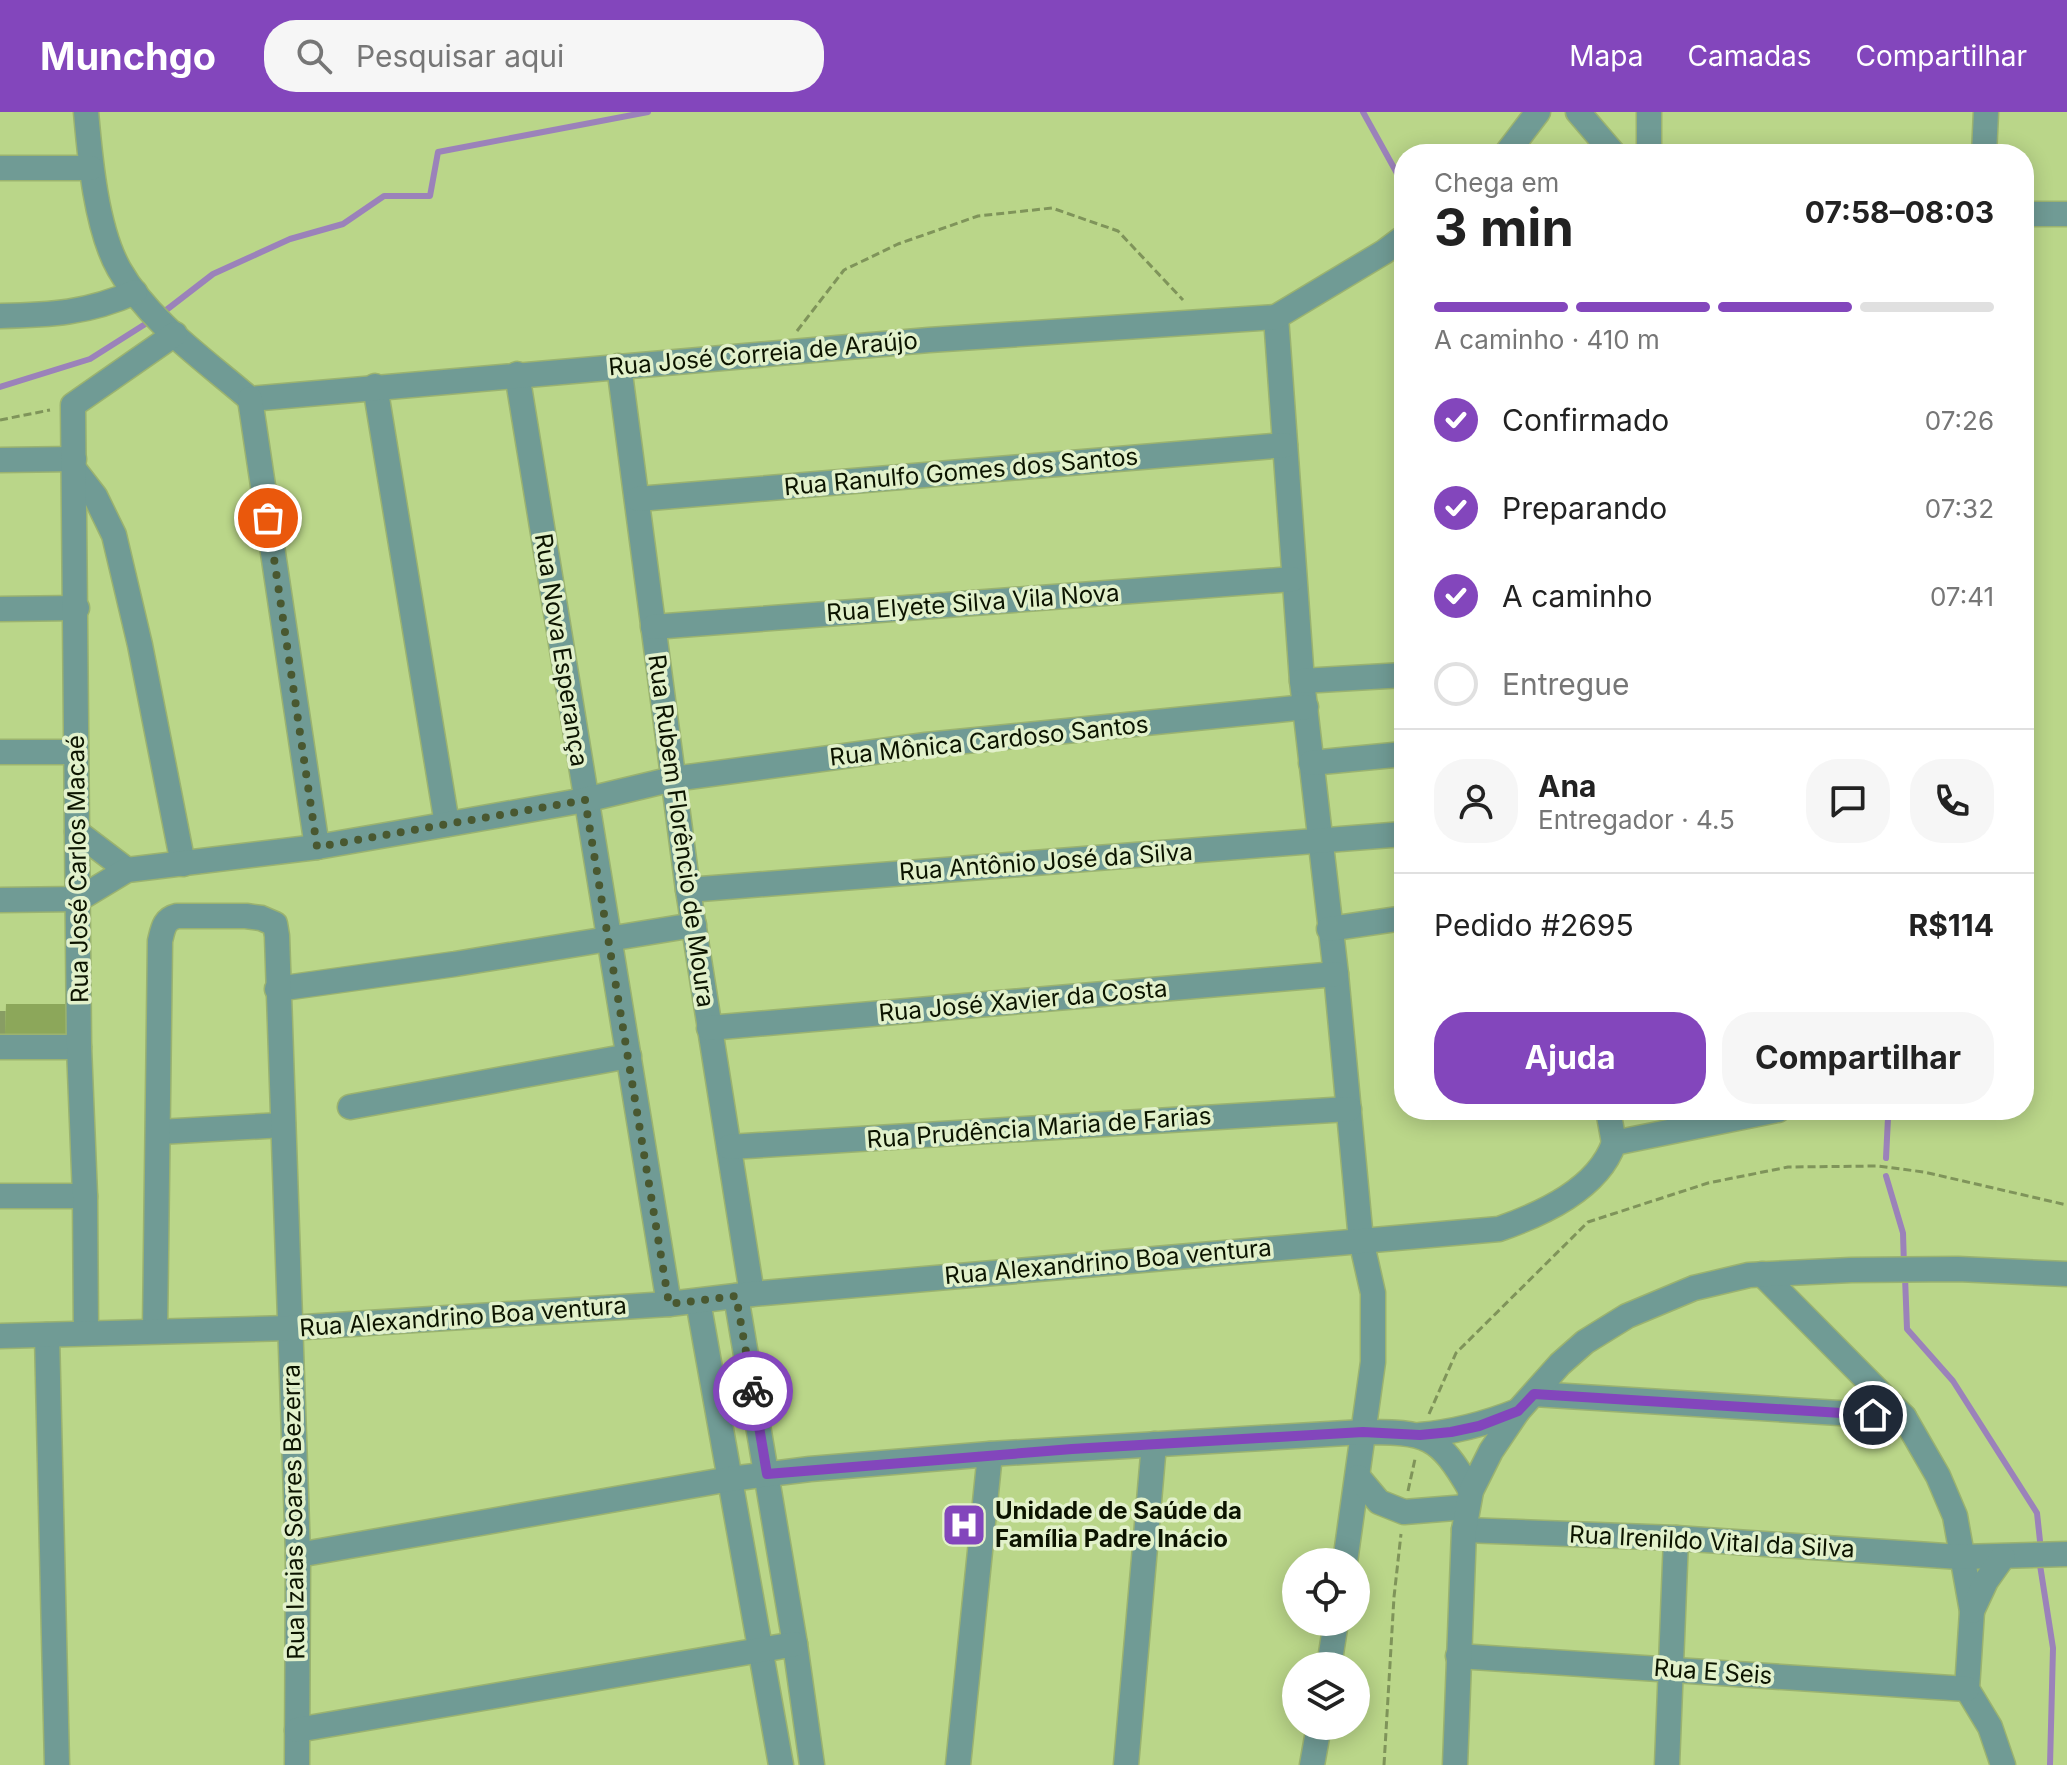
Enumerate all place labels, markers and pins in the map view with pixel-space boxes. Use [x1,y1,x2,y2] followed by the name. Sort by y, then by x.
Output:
[234,484,302,552] pin
[1839,1381,1907,1449] pin
[995,1496,1242,1553] place label: Unidade de Saúde da Família Padre Inácio
[940,1501,988,1549] hospital icon: Unidade de Saúde da Família Padre Inácio

